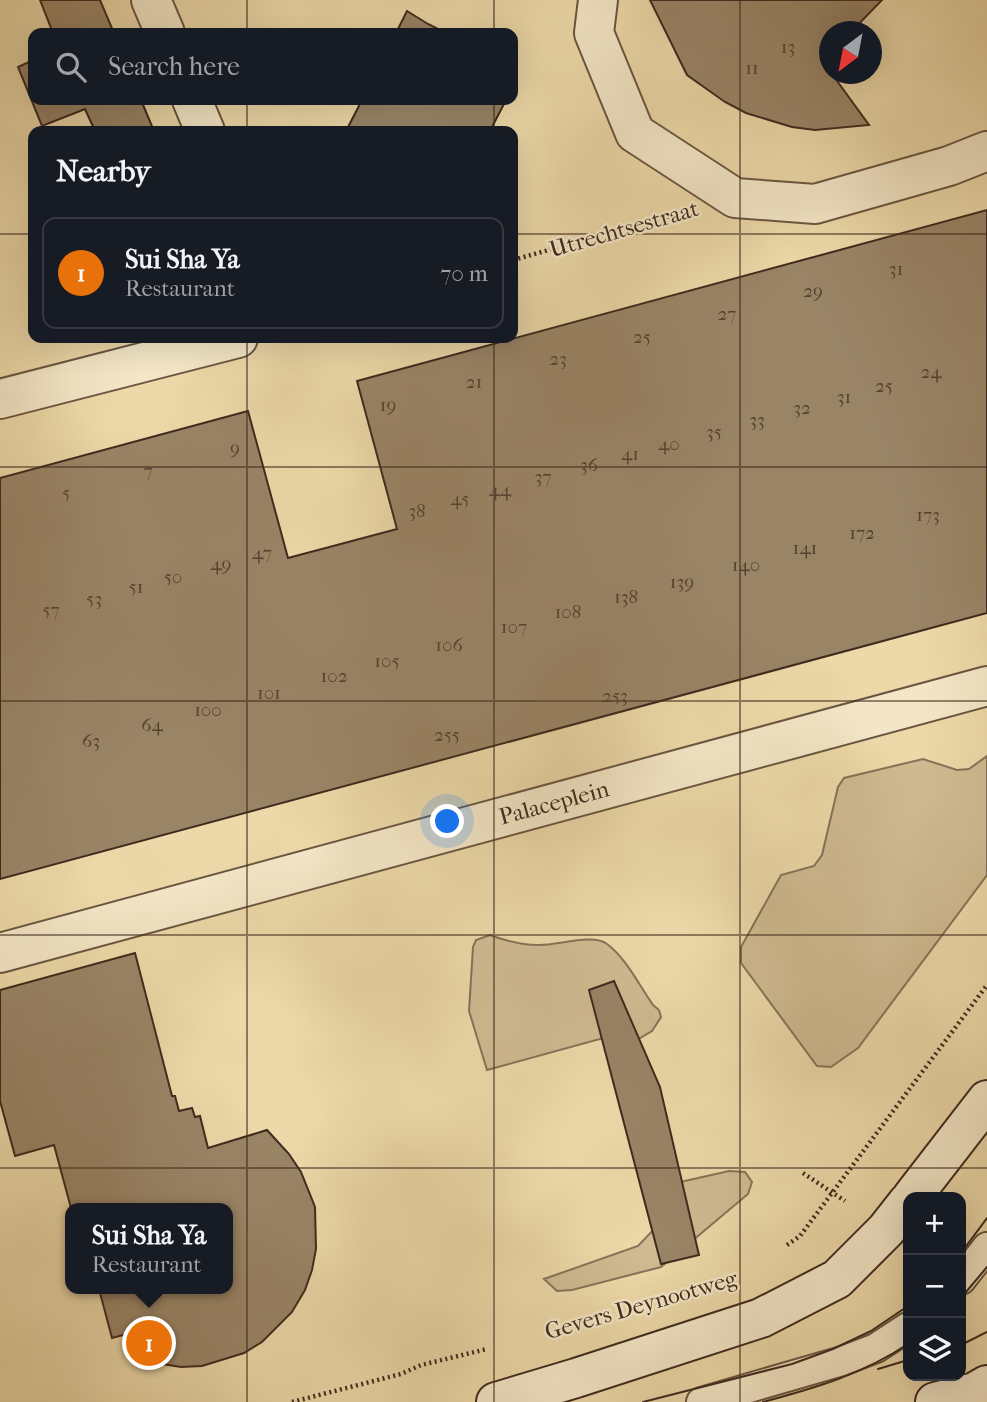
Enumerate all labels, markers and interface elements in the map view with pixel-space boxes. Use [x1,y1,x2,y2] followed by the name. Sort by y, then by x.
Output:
[819,21,882,84] north arrow
[28,28,518,105] search box
[781,36,795,58] house number: 13
[52,48,90,86] icon: search
[108,51,240,82] text: Search here
[745,57,759,79] house number: 11
[56,154,151,189] text: Nearby
[546,195,702,263] street label: Utrechtsestraat
[125,244,240,275] text: Sui Sha Ya
[889,258,903,280] house number: 31
[77,260,85,287] text: 1
[440,260,488,287] text: 70 m
[125,275,235,302] text: Restaurant
[803,280,823,302] house number: 29
[718,303,736,325] house number: 27
[633,326,651,348] house number: 25
[549,348,567,370] house number: 23
[921,361,942,383] house number: 24
[466,371,482,393] house number: 21
[875,375,893,397] house number: 25
[837,386,851,408] house number: 31
[380,394,396,416] house number: 19
[793,397,811,419] house number: 32
[749,409,765,431] house number: 33
[706,421,722,443] house number: 35
[658,433,680,455] house number: 40
[230,437,240,459] house number: 9
[621,443,639,465] house number: 41
[580,454,599,476] house number: 36
[143,460,153,482] house number: 7
[535,466,551,488] house number: 37
[489,479,512,501] house number: 44
[62,482,70,504] house number: 5
[451,488,469,510] house number: 45
[408,500,426,522] house number: 38
[916,504,940,526] house number: 173
[849,522,875,544] house number: 172
[793,537,817,559] house number: 141
[252,542,272,564] house number: 47
[210,553,232,575] house number: 49
[732,554,760,576] house number: 140
[164,566,182,588] house number: 50
[670,571,694,593] house number: 139
[129,576,144,598] house number: 51
[614,586,638,608] house number: 138
[86,588,102,610] house number: 53
[42,599,60,621] house number: 57
[555,601,581,623] house number: 108
[501,616,527,638] house number: 107
[435,634,463,656] house number: 106
[374,650,400,672] house number: 105
[321,665,348,687] house number: 102
[257,682,281,704] house number: 101
[602,685,628,707] house number: 253
[194,699,222,721] house number: 100
[141,714,163,736] house number: 64
[434,724,460,746] house number: 255
[82,730,100,752] house number: 63
[496,775,613,831] street label: Palaceplein
[430,804,464,838] your location
[903,1192,966,1381] map controls
[903,1192,966,1255] button: +
[65,1203,233,1294] popup
[92,1220,206,1251] text: Sui Sha Ya
[92,1251,202,1278] text: Restaurant
[903,1255,966,1318] button: −
[542,1264,741,1345] street label: Gevers Deynootweg
[126,1317,172,1369] pin: 1
[903,1318,966,1381] button: layers

